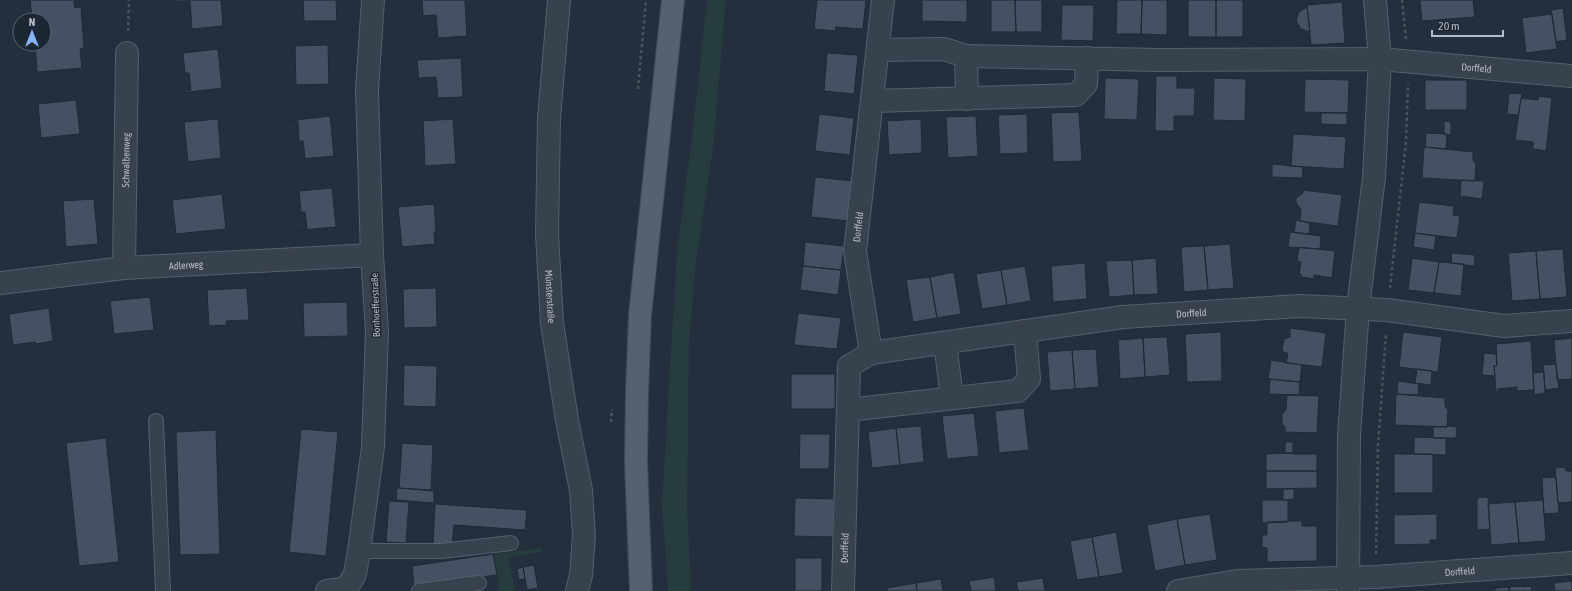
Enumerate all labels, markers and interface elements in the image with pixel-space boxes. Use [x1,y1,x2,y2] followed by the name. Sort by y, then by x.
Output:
[12,12,52,52] north arrow
[1432,12,1503,38] scale bar
[29,16,35,28] text: N
[1438,19,1460,33] text: 20 m
[1461,61,1492,75] street label: Dorffeld
[120,132,132,188] street label: Schwalbenweg
[851,211,865,243] street label: Dorffeld
[169,259,204,272] street label: Adlerweg
[543,270,557,324] street label: Münsterstraße
[369,272,382,337] street label: Bonhoefferstraße
[1176,307,1207,320] street label: Dorffeld
[839,532,851,563] street label: Dorffeld
[1444,565,1476,578] street label: Dorffeld

